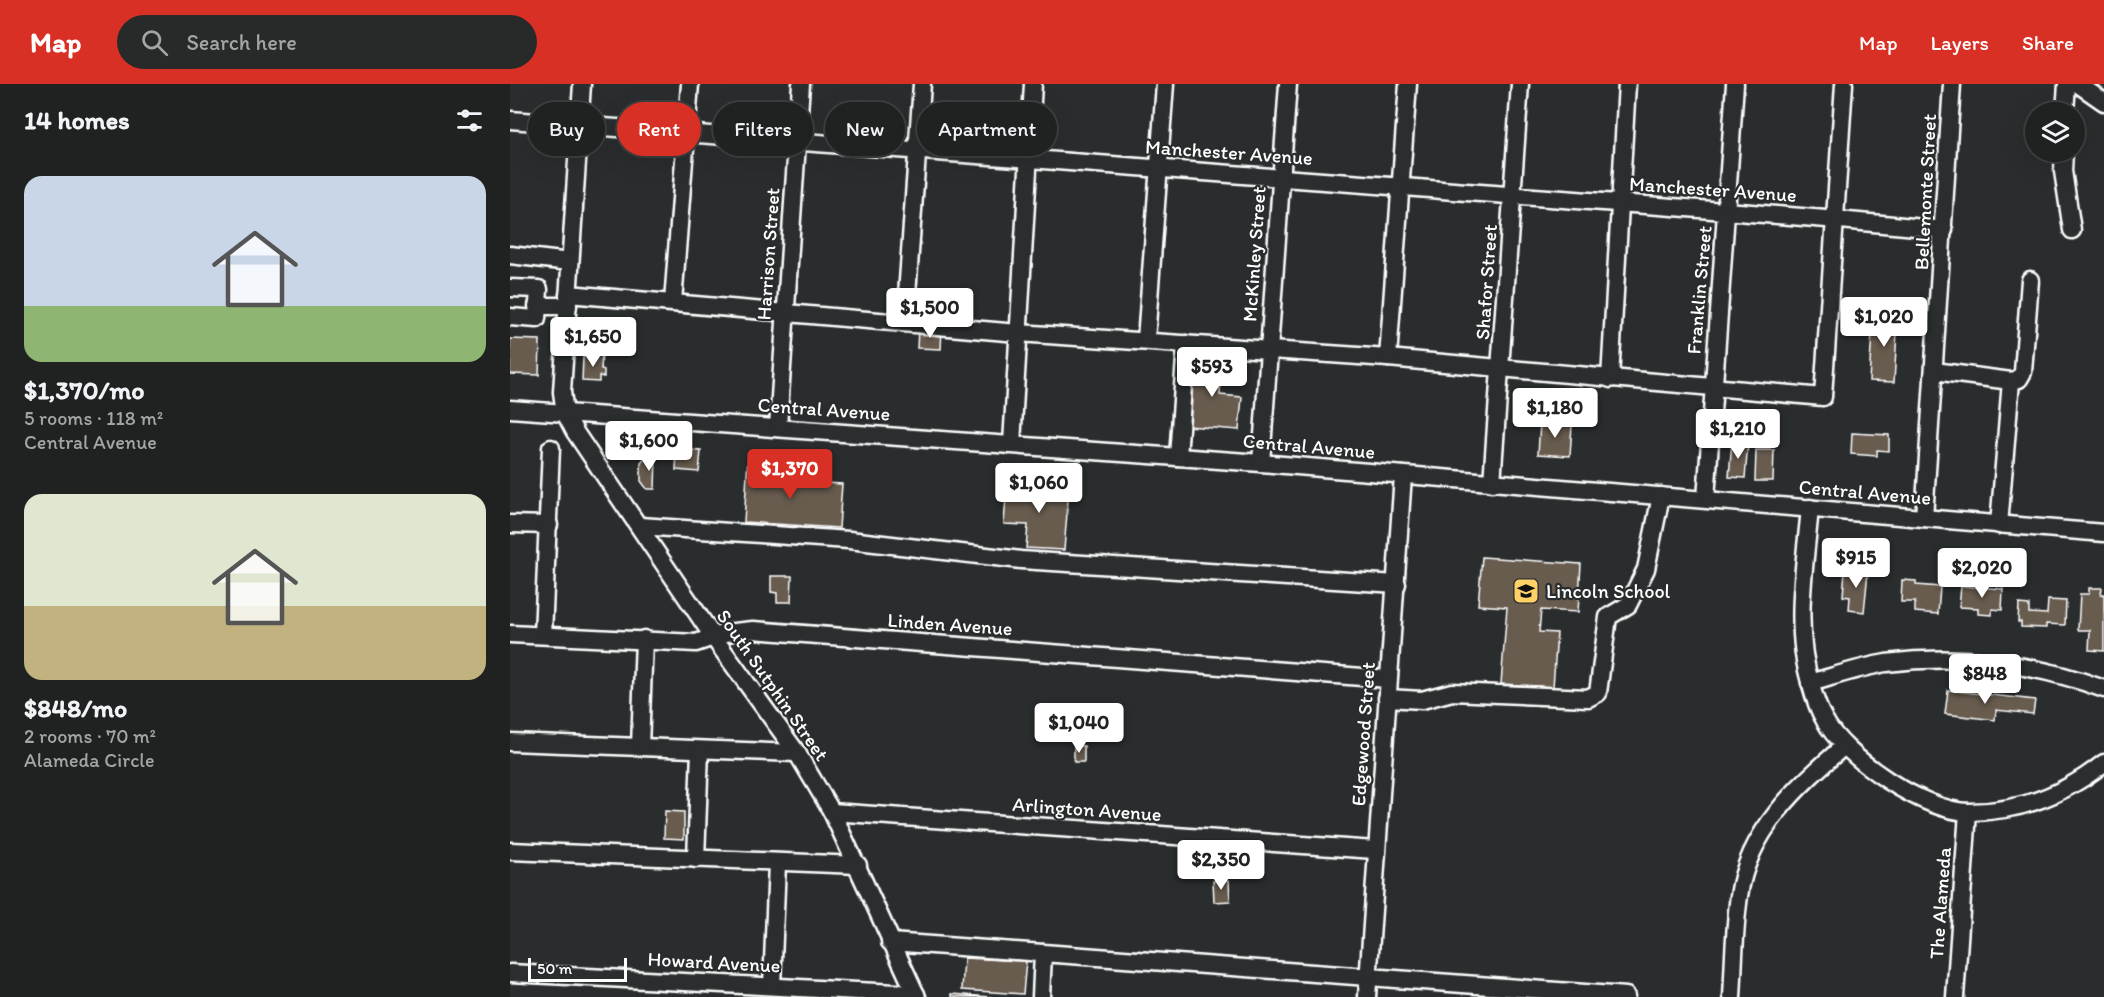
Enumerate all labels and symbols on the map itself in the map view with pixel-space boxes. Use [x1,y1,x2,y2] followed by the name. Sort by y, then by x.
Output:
[1909,113,1941,271] street label: Bellemonte Street
[1145,134,1313,170] street label: Manchester Avenue
[1629,171,1797,207] street label: Manchester Avenue
[1237,185,1271,323] street label: McKinley Street
[751,187,785,321] street label: Harrison Street
[1470,224,1502,340] street label: Shafor Street
[1681,224,1717,355] street label: Franklin Street
[881,288,979,339] pin: $1,500
[1835,297,1933,348] pin: $1,020
[544,317,642,368] pin: $1,650
[1176,347,1248,398] pin: $593
[1506,388,1604,439] pin: $1,180
[757,392,891,426] street label: Central Avenue
[1689,409,1787,460] pin: $1,210
[600,421,698,472] pin: $1,600
[1242,428,1376,464] street label: Central Avenue
[741,449,839,500] pin: $1,370
[990,463,1088,514] pin: $1,060
[1798,474,1932,510] street label: Central Avenue
[1820,538,1892,589] pin: $915
[1933,548,2031,599] pin: $2,020
[1511,576,1541,606] school or university icon: Lincoln School
[1546,579,1671,603] place label: Lincoln School
[712,605,834,765] street label: South Sutphin Street
[887,608,1013,640] street label: Linden Avenue
[1949,654,2021,705] pin: $848
[1346,661,1380,807] street label: Edgewood Street
[1030,703,1128,754] pin: $1,040
[1012,792,1162,826] street label: Arlington Avenue
[1172,840,1270,891] pin: $2,350
[1924,846,1956,960] street label: The Alameda
[647,947,781,977] street label: Howard Avenue
[528,955,627,982] scale bar

